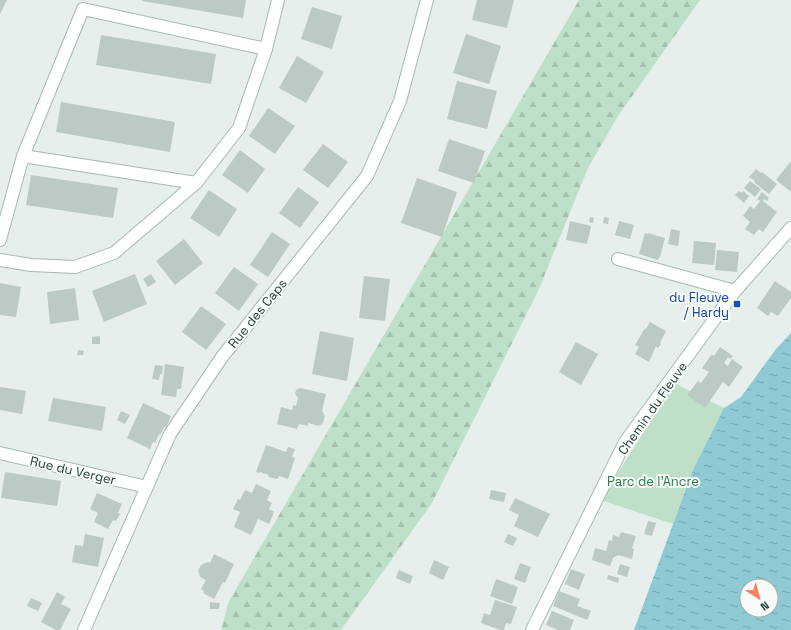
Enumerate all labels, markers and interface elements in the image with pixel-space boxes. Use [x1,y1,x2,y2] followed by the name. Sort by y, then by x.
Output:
[224,275,291,352] street label: Rue des Caps
[669,289,729,321] place label: du Fleuve / Hardy
[732,299,742,309] marker: du Fleuve / Hardy
[614,358,691,458] street label: Chemin du Fleuve
[28,452,118,489] street label: Rue du Verger
[607,473,699,490] park label: Parc de l'Ancre
[739,578,779,618] north arrow
[758,598,772,614] text: N

